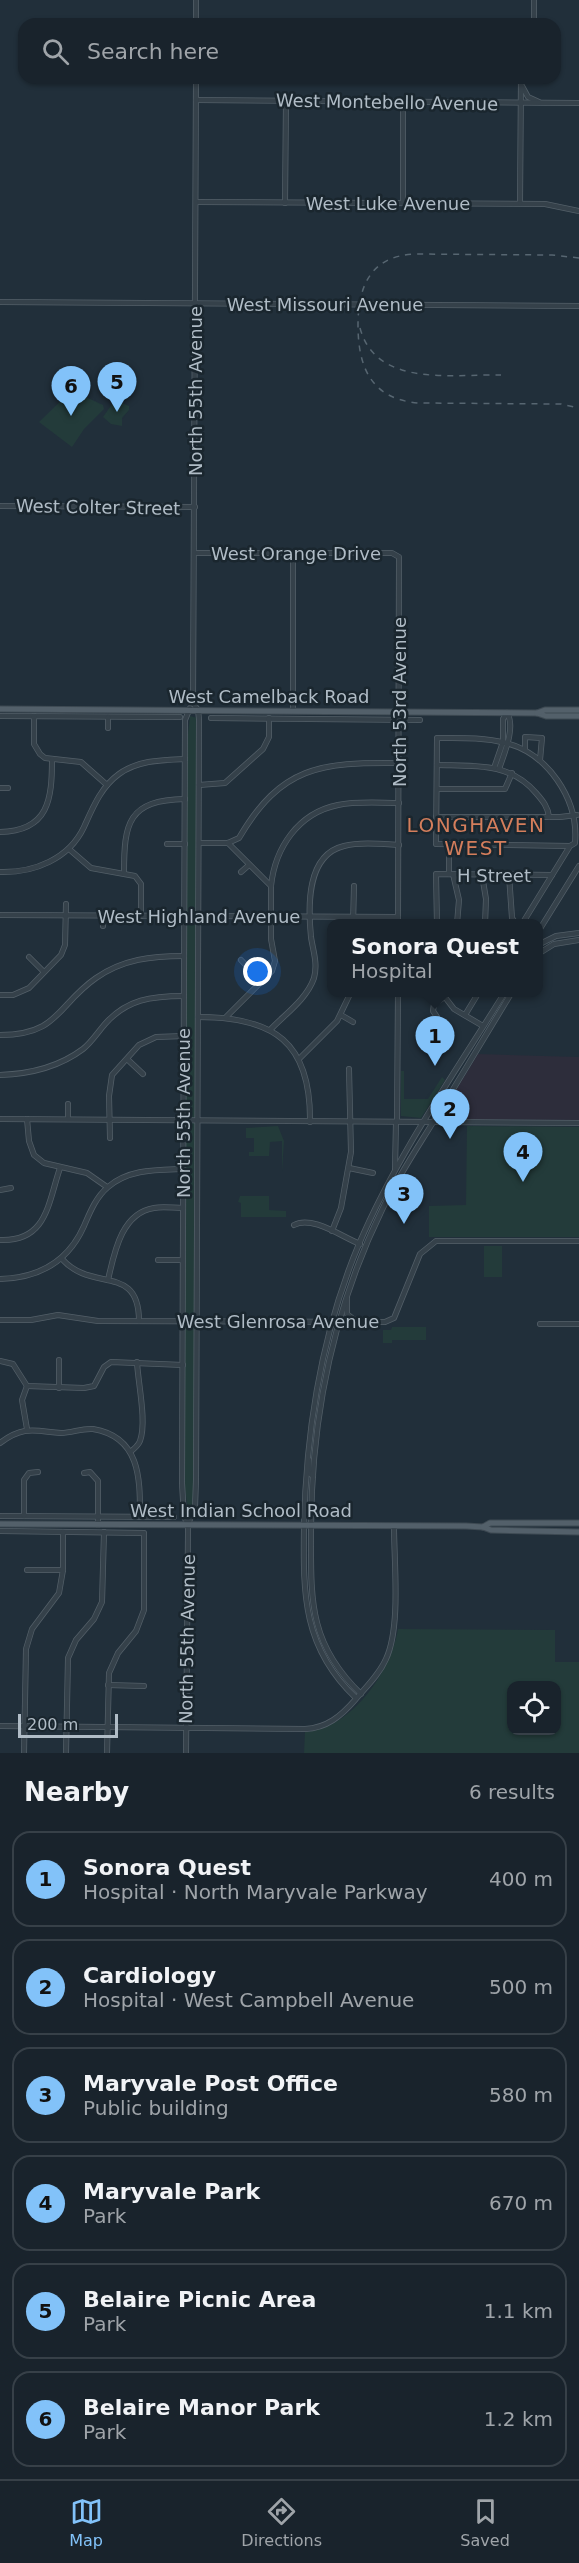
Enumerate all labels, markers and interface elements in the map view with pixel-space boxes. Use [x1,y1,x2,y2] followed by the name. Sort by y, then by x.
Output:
[18,18,561,84] search box
[39,35,72,68] icon: search
[87,39,219,64] text: Search here
[276,90,498,114] street label: West Montebello Avenue
[306,193,470,214] street label: West Luke Avenue
[227,294,423,315] street label: West Missouri Avenue
[185,306,206,476] street label: North 55th Avenue
[98,362,136,412] pin: 5
[52,366,90,416] pin: 6
[16,495,180,519] street label: West Colter Street
[211,543,381,564] street label: West Orange Drive
[389,617,410,787] street label: North 53rd Avenue
[169,686,369,707] street label: West Camelback Road
[407,813,545,860] district label: LONGHAVEN WEST
[457,865,531,886] street label: H Street
[98,906,300,927] street label: West Highland Avenue
[327,919,543,997] popup
[351,934,519,959] text: Sonora Quest
[243,957,272,986] your location
[351,959,433,983] text: Hospital
[416,1016,454,1066] pin: 1
[173,1028,194,1198] street label: North 55th Avenue
[430,1090,470,1139] pin: 2
[504,1132,542,1182] pin: 4
[384,1174,424,1224] pin: 3
[177,1311,379,1332] street label: West Glenrosa Avenue
[130,1500,352,1521] street label: West Indian School Road
[175,1554,199,1724] street label: North 55th Avenue
[507,1681,561,1735] map controls
[507,1681,561,1735] button: locate
[18,1711,118,1738] scale bar
[27,1715,78,1734] text: 200 m
[24,1777,129,1807] text: Nearby
[469,1780,555,1804] text: 6 results
[83,1855,251,1880] text: Sonora Quest
[39,1867,52,1891] text: 1
[489,1867,553,1891] text: 400 m
[83,1880,428,1904] text: Hospital · North Maryvale Parkway
[83,1963,216,1988] text: Cardiology
[39,1975,52,1999] text: 2
[489,1975,553,1999] text: 500 m
[83,1988,414,2012] text: Hospital · West Campbell Avenue
[83,2071,338,2096] text: Maryvale Post Office
[39,2083,52,2107] text: 3
[489,2083,553,2107] text: 580 m
[83,2096,229,2120] text: Public building
[83,2179,260,2204] text: Maryvale Park
[39,2191,52,2215] text: 4
[489,2191,553,2215] text: 670 m
[83,2204,126,2228] text: Park
[83,2287,316,2312] text: Belaire Picnic Area
[39,2299,52,2323] text: 5
[484,2299,553,2323] text: 1.1 km
[83,2312,126,2336] text: Park
[83,2395,320,2420] text: Belaire Manor Park
[39,2407,52,2431] text: 6
[484,2407,553,2431] text: 1.2 km
[83,2420,126,2444] text: Park
[69,2495,103,2550] tab: Map
[241,2495,322,2550] tab: Directions
[460,2495,510,2550] tab: Saved

